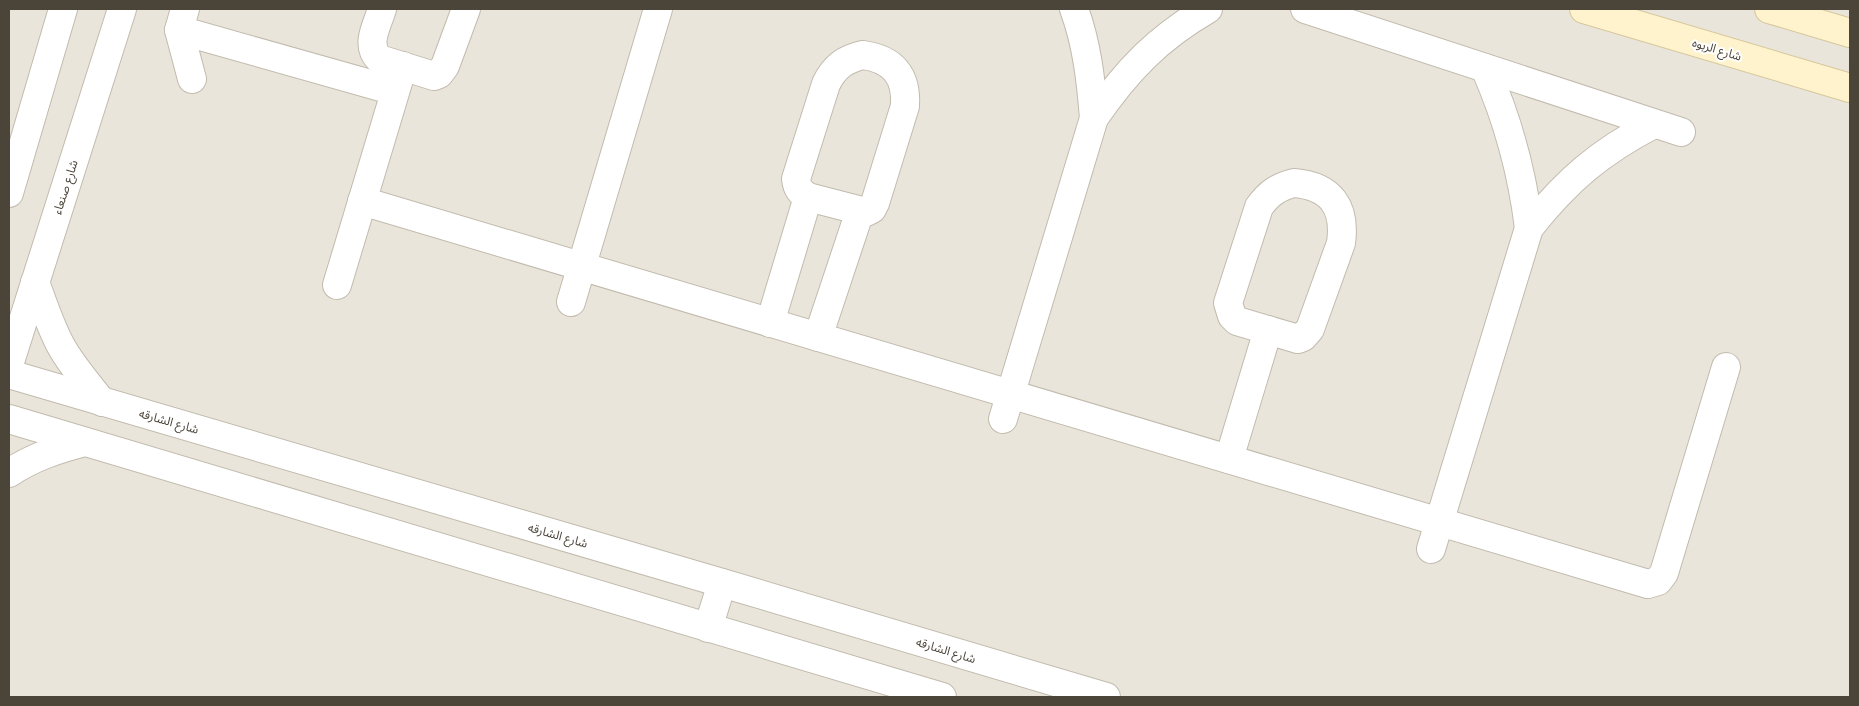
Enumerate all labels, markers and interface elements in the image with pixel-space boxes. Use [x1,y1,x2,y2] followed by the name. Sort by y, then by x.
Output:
[1690,34,1743,66] street label: شارع الربوه
[49,158,83,217] street label: شارع صنعاء
[137,405,201,439] street label: شارع الشارقه
[526,519,590,553] street label: شارع الشارقه
[914,634,978,668] street label: شارع الشارقه

